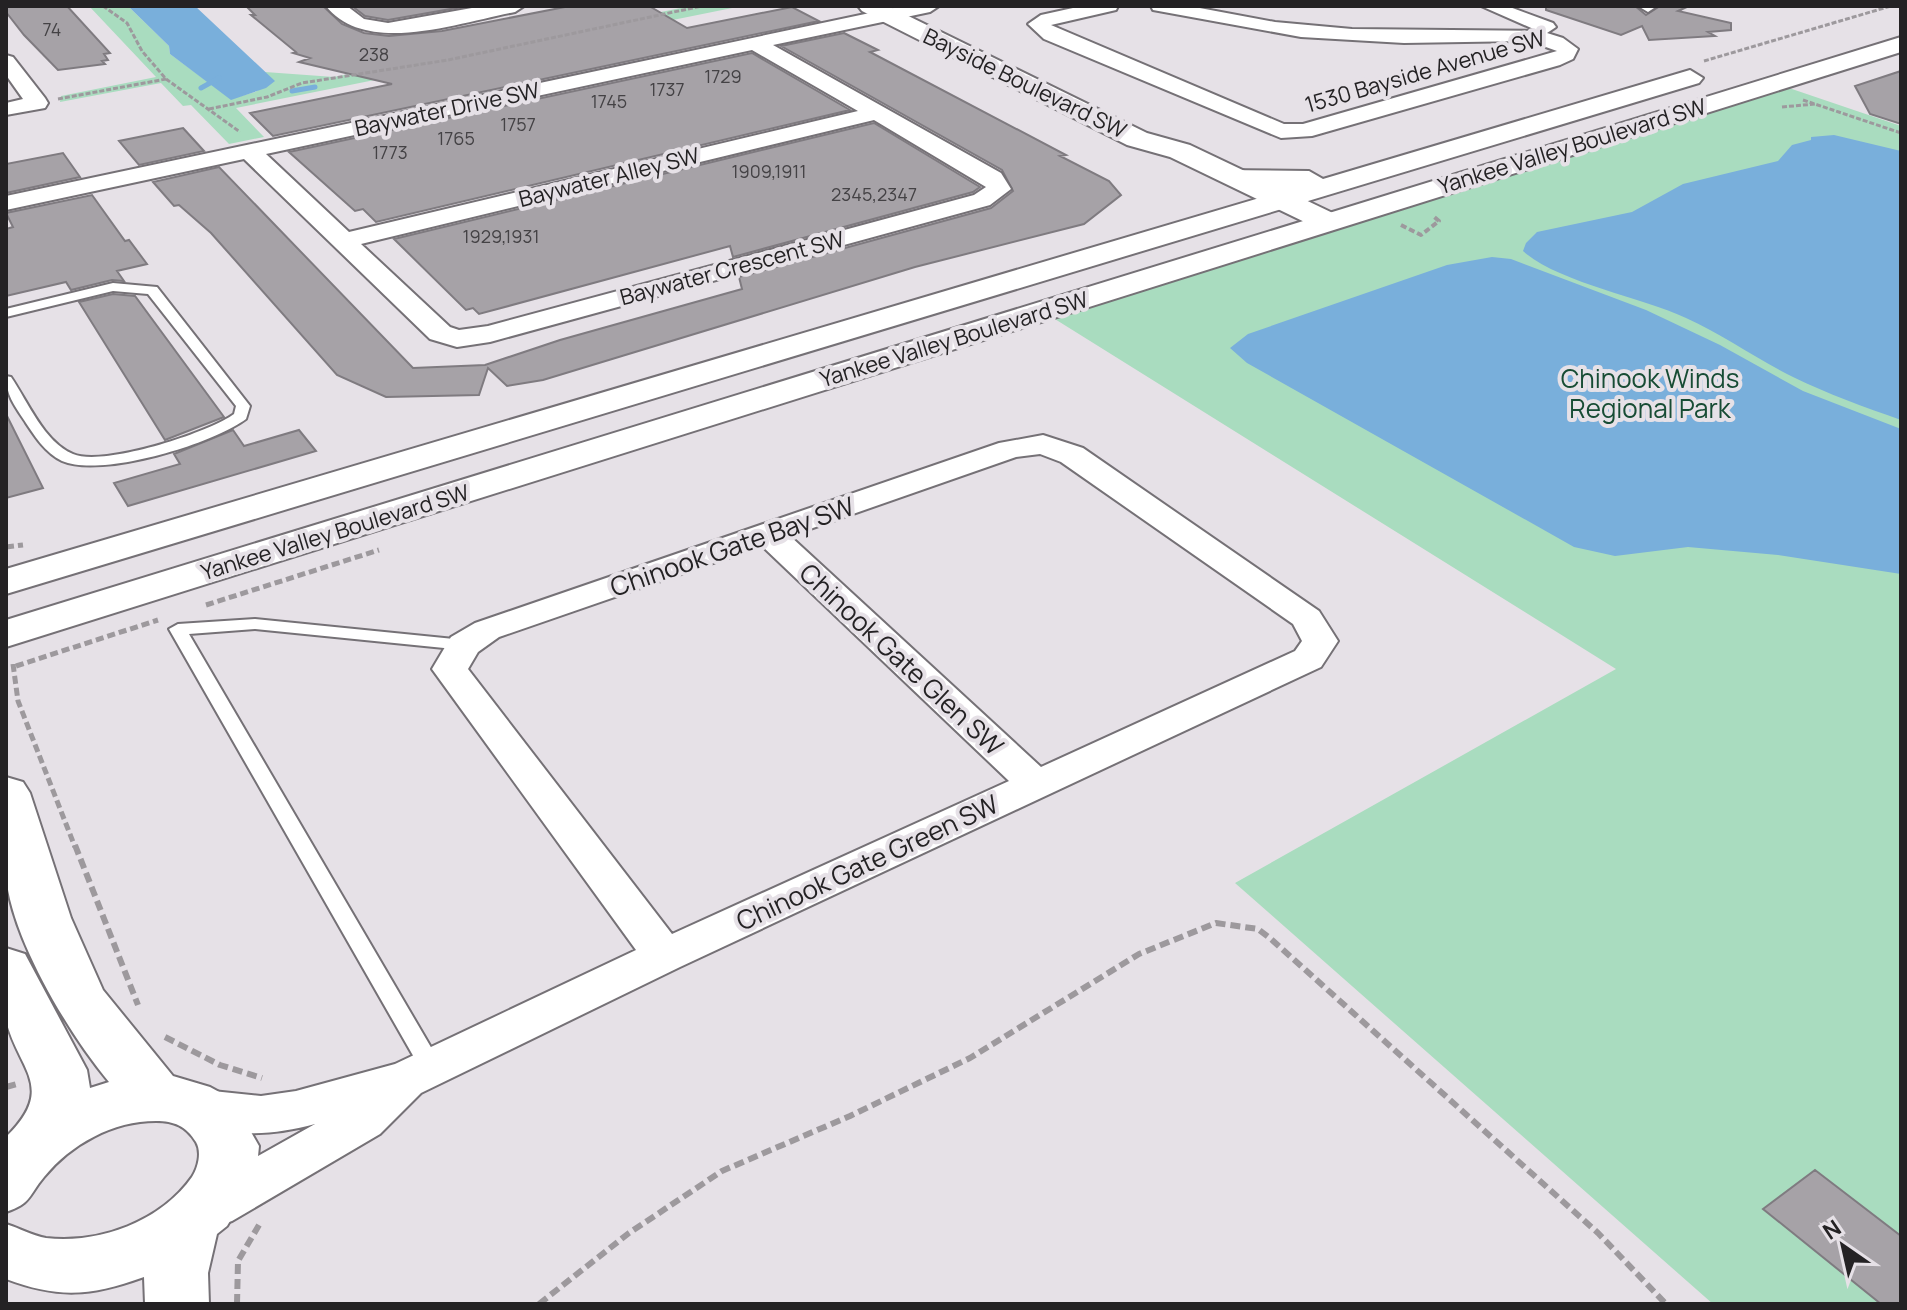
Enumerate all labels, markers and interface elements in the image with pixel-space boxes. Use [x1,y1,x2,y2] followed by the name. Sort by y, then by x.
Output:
[43,17,61,41] house number: 74
[919,21,1132,145] street label: Bayside Boulevard SW
[1302,22,1549,120] street label: 1530 Bayside Avenue SW
[359,42,389,66] house number: 238
[704,64,742,88] house number: 1729
[352,75,543,143] street label: Baywater Drive SW
[649,77,685,101] house number: 1737
[591,89,627,113] house number: 1745
[1434,91,1710,201] street label: Yankee Valley Boulevard SW
[500,112,536,136] house number: 1757
[437,126,475,150] house number: 1765
[372,140,408,164] house number: 1773
[516,140,703,214] street label: Baywater Alley SW
[732,159,806,183] house number: 1909,1911
[831,182,917,206] house number: 2345,2347
[462,224,540,248] house number: 1929,1931
[617,224,848,312] street label: Baywater Crescent SW
[816,284,1092,394] street label: Yankee Valley Boulevard SW
[1561,360,1739,426] park label: Chinook Winds Regional Park
[197,477,473,587] street label: Yankee Valley Boulevard SW
[605,487,859,605] street label: Chinook Gate Bay SW
[792,555,1012,763] street label: Chinook Gate Glen SW
[730,785,1004,939] street label: Chinook Gate Green SW
[1803,1206,1883,1286] north arrow
[1817,1213,1847,1246] text: N

